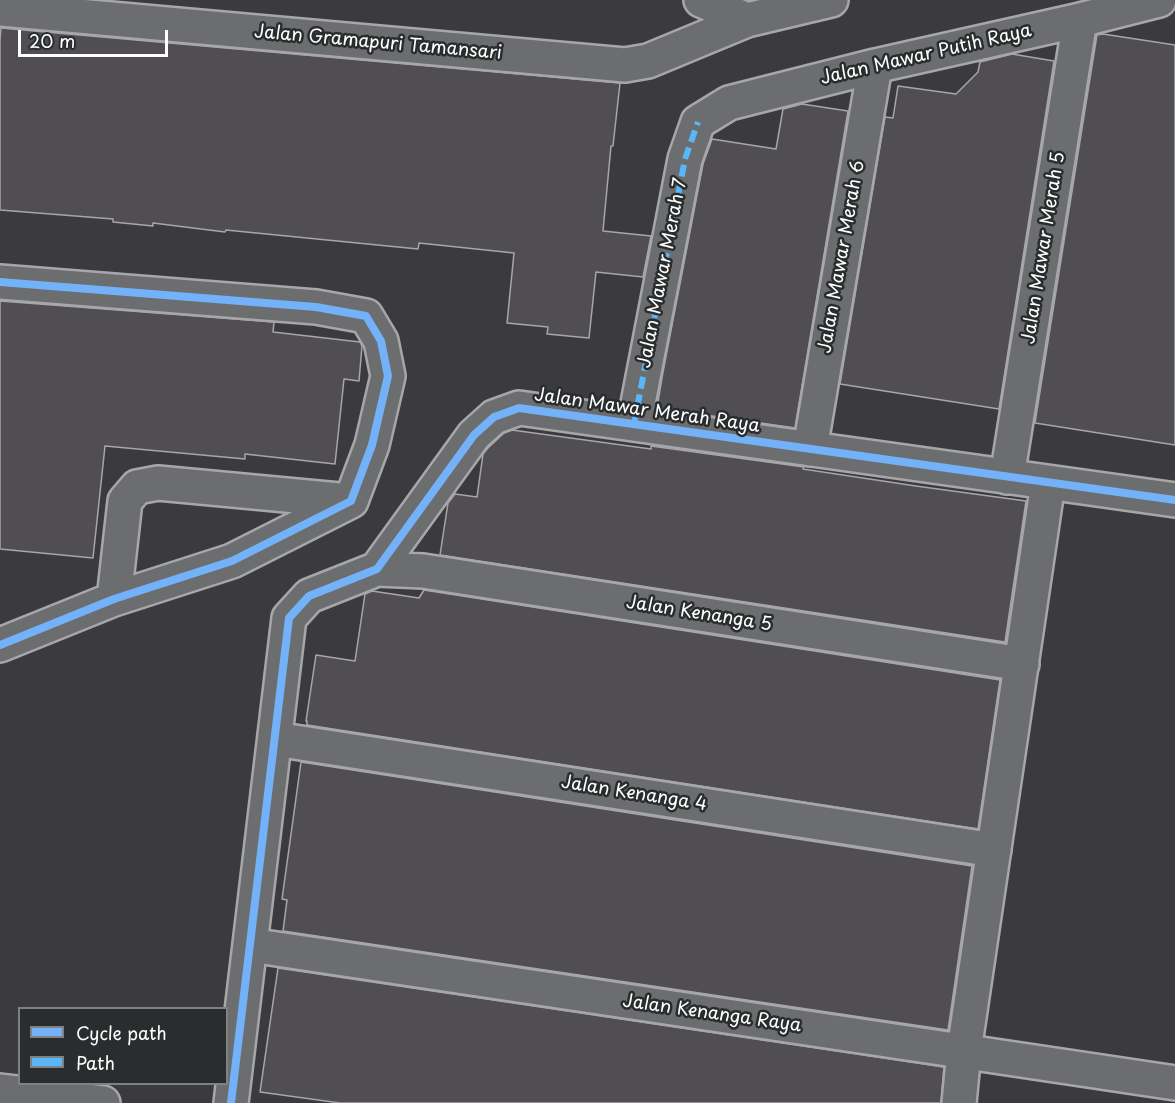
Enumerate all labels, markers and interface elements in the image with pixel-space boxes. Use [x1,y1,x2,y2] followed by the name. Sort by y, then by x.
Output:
[21,18,171,56] scale bar
[818,20,1034,90] street label: Jalan Mawar Putih Raya
[253,21,503,65] street label: Jalan Gramapuri Tamansari
[29,27,75,54] text: 20 m
[1018,150,1070,346] street label: Jalan Mawar Merah 5
[814,159,870,355] street label: Jalan Mawar Merah 6
[634,176,692,370] street label: Jalan Mawar Merah 7
[533,384,761,438] street label: Jalan Mawar Merah Raya
[625,592,773,636] street label: Jalan Kenanga 5
[559,772,709,816] street label: Jalan Kenanga 4
[621,991,803,1037] street label: Jalan Kenanga Raya
[18,1007,228,1085] legend
[76,1019,167,1046] text: Cycle path
[76,1049,115,1076] text: Path

